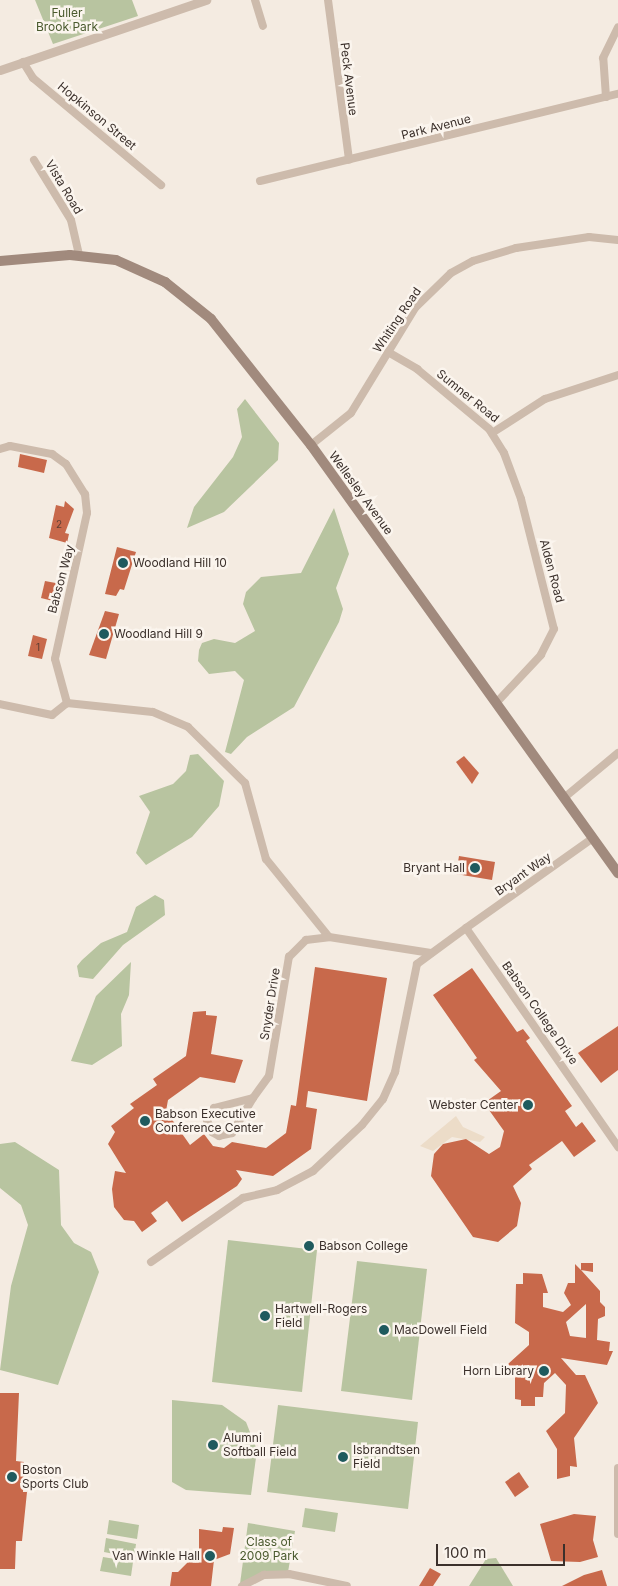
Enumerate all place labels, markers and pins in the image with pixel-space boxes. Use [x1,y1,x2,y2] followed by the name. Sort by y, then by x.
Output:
[133,556,227,570] place label: Woodland Hill 10
[117,557,129,569] marker: Woodland Hill 10
[114,627,203,641] place label: Woodland Hill 9
[98,628,110,640] marker: Woodland Hill 9
[403,861,465,875] place label: Bryant Hall
[469,862,481,874] marker: Bryant Hall
[429,1098,518,1112] place label: Webster Center
[522,1099,534,1111] marker: Webster Center
[155,1107,263,1135] place label: Babson Executive Conference Center
[139,1115,151,1127] marker: Babson Executive Conference Center
[319,1239,408,1253] place label: Babson College
[303,1240,315,1252] marker: Babson College
[275,1302,367,1330] place label: Hartwell-Rogers Field
[259,1310,271,1322] marker: Hartwell-Rogers Field
[394,1323,487,1337] place label: MacDowell Field
[378,1324,390,1336] marker: MacDowell Field
[463,1364,534,1378] place label: Horn Library
[538,1365,550,1377] marker: Horn Library
[223,1431,296,1459] place label: Alumni Softball Field
[207,1439,219,1451] marker: Alumni Softball Field
[353,1443,420,1471] place label: Isbrandtsen Field
[337,1451,349,1463] marker: Isbrandtsen Field
[22,1463,89,1491] place label: Boston Sports Club
[6,1471,18,1483] marker: Boston Sports Club
[112,1549,200,1563] place label: Van Winkle Hall
[204,1550,216,1562] marker: Van Winkle Hall

